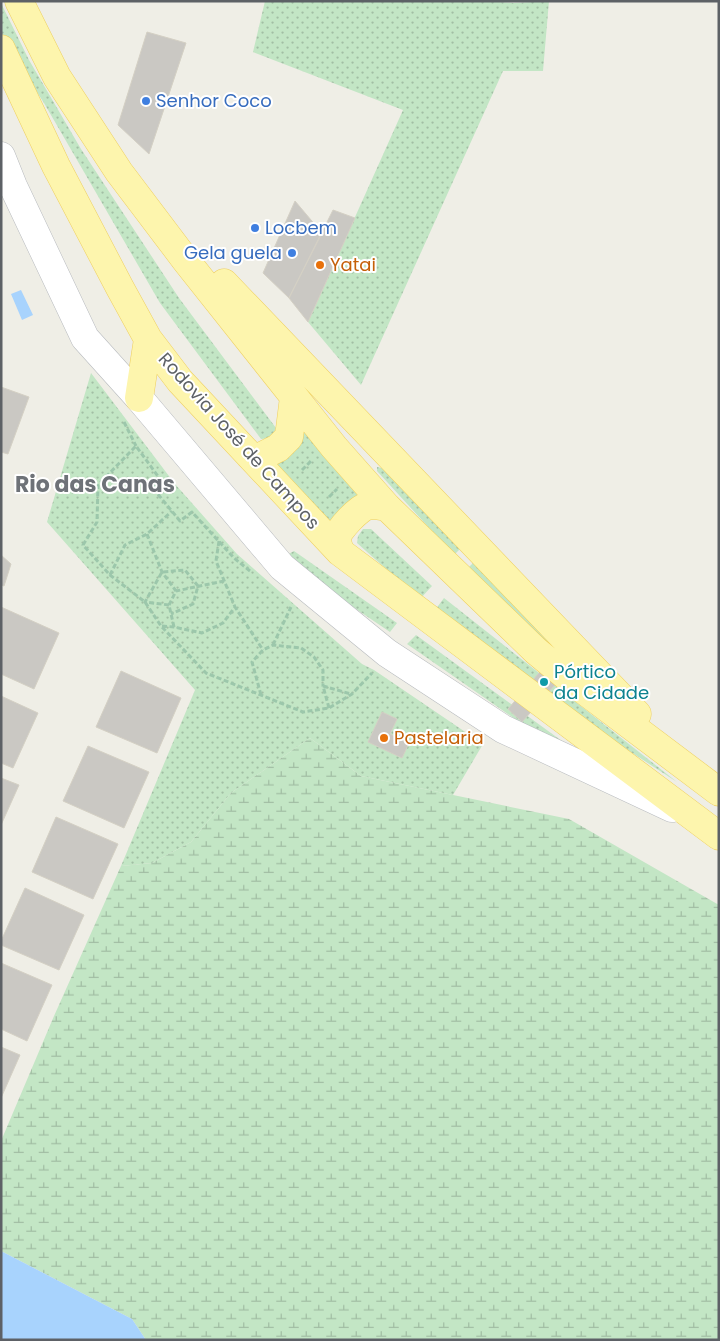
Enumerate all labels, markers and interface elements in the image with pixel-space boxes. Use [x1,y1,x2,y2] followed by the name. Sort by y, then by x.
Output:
[156,88,272,113] place label: Senhor Coco
[140,95,152,107] marker: Senhor Coco
[265,215,337,240] place label: Locbem
[249,222,261,234] marker: Locbem
[184,240,282,265] place label: Gela guela
[286,247,298,259] marker: Gela guela
[330,252,376,277] place label: Yatai
[314,259,326,271] marker: Yatai
[153,347,326,534] street label: Rodovia José de Campos
[15,469,175,500] district label: Rio das Canas
[554,659,649,705] place label: Pórtico da Cidade
[538,676,550,688] marker: Pórtico da Cidade
[394,725,484,750] place label: Pastelaria
[378,732,390,744] marker: Pastelaria

